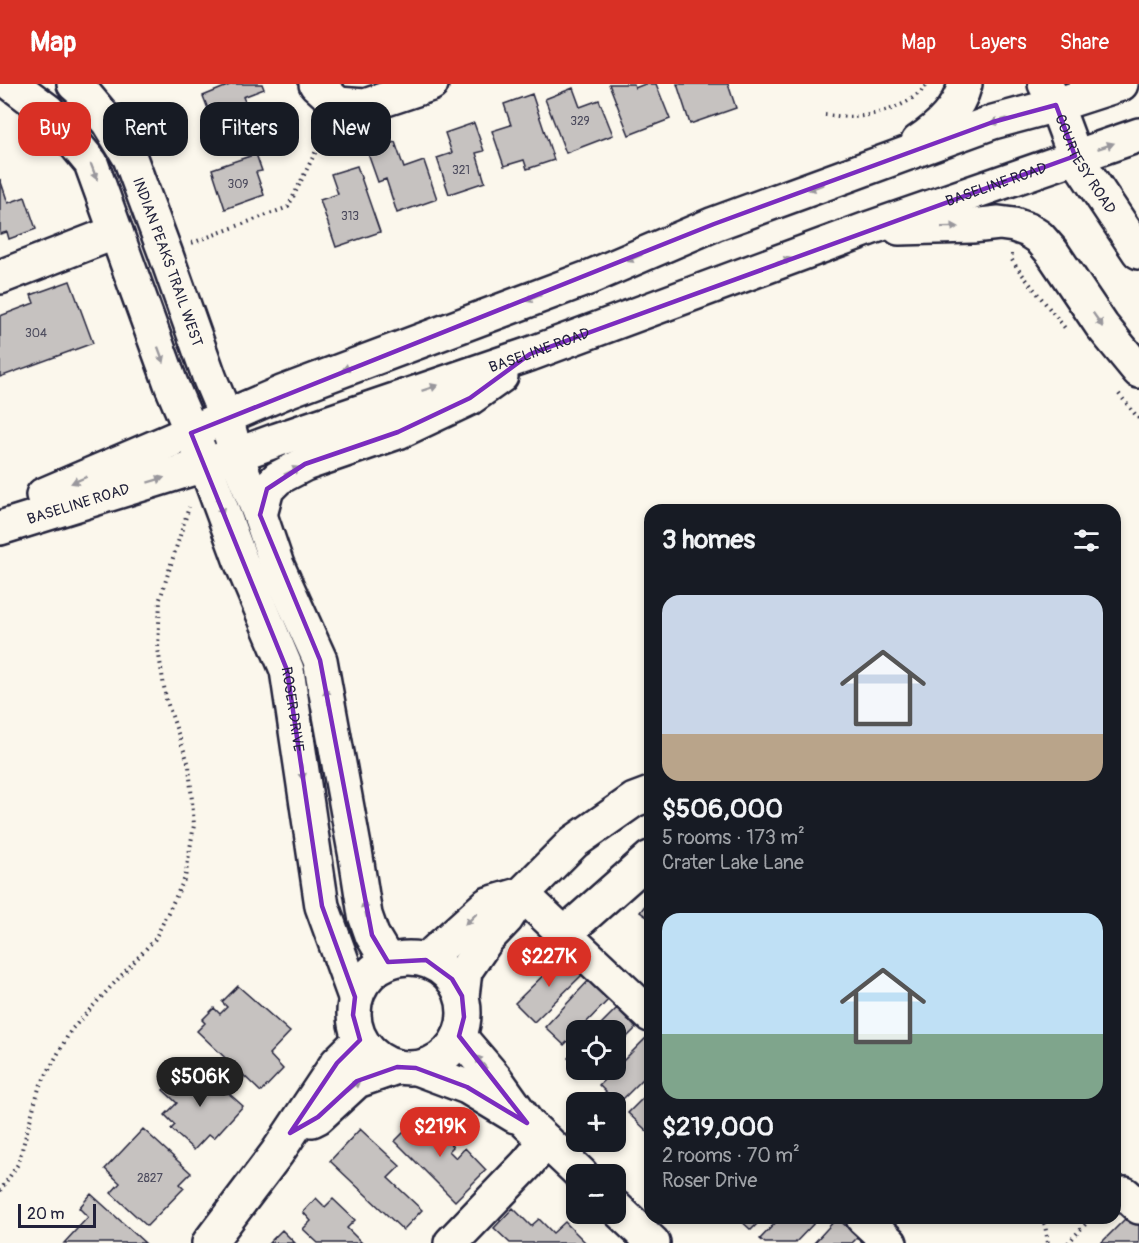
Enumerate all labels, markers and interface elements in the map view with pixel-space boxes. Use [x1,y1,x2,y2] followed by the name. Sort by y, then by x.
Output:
[30,25,76,60] text: Map
[901,29,936,56] text: Map
[969,29,1027,56] text: Layers
[1060,29,1109,56] text: Share
[18,102,91,156] chip: Buy
[103,102,188,156] chip: Rent
[200,102,299,156] chip: Filters
[311,102,391,156] chip: New
[1050,112,1120,218] street label: COURTESY ROAD
[570,114,590,129] house number: 329
[990,117,1008,126] one-way arrow
[1097,141,1115,150] one-way arrow
[943,159,1050,211] street label: BASELINE ROAD
[89,163,99,181] one-way arrow
[452,163,470,178] house number: 321
[128,175,207,349] street label: INDIAN PEAKS TRAIL WEST
[227,177,249,192] house number: 309
[807,182,825,192] one-way arrow
[341,209,359,224] house number: 313
[940,222,959,232] one-way arrow
[625,253,643,263] one-way arrow
[774,255,792,265] one-way arrow
[524,294,542,304] one-way arrow
[1092,312,1104,328] one-way arrow
[486,324,593,377] street label: BASELINE ROAD
[25,326,47,341] house number: 304
[156,346,166,364] one-way arrow
[341,362,359,372] one-way arrow
[421,383,439,392] one-way arrow
[283,466,300,475] one-way arrow
[147,474,165,484] one-way arrow
[69,475,87,485] one-way arrow
[25,479,132,529] street label: BASELINE ROAD
[216,498,226,516] one-way arrow
[662,524,755,556] text: 3 homes
[1070,524,1103,557] icon: filters
[829,634,937,742] icon: home
[277,666,308,753] street label: ROSER DRIVE
[322,687,331,706] one-way arrow
[297,762,306,781] one-way arrow
[662,793,783,825] text: $506,000
[662,825,805,850] text: 5 rooms · 173 m²
[662,850,804,875] text: Crater Lake Lane
[360,899,369,918] one-way arrow
[465,912,479,926] one-way arrow
[507,937,591,988] pin: $227K
[521,944,577,969] text: $227K
[829,952,937,1060] icon: home
[566,1020,626,1224] map controls
[566,1020,626,1080] button: locate
[475,1054,488,1070] one-way arrow
[158,1057,242,1108] pin: $506K
[170,1064,230,1089] text: $506K
[345,1080,361,1092] one-way arrow
[566,1092,626,1152] button: +
[398,1107,482,1158] pin: $219K
[662,1111,774,1143] text: $219,000
[414,1114,466,1139] text: $219K
[662,1143,800,1168] text: 2 rooms · 70 m²
[566,1164,626,1224] button: −
[662,1168,757,1193] text: Roser Drive
[137,1171,164,1186] house number: 2827
[18,1201,96,1228] scale bar
[27,1204,65,1224] text: 20 m

